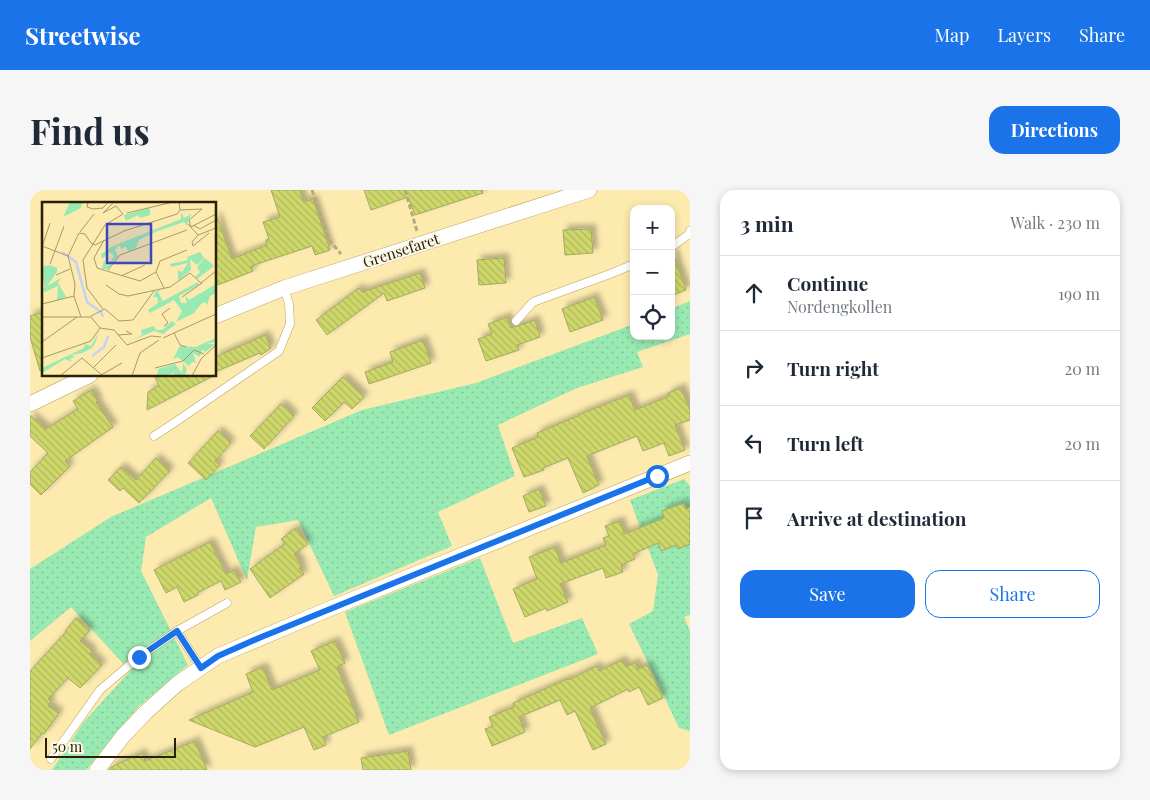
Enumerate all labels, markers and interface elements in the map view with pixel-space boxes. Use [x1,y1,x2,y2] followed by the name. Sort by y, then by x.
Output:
[25,19,141,51] text: Streetwise
[934,23,969,47] text: Map
[997,23,1051,47] text: Layers
[1079,23,1125,47] text: Share
[989,106,1120,154] button: Directions
[30,107,150,154] text: Find us
[42,202,216,376] inset map
[630,205,675,340] map controls
[630,205,675,250] button: +
[740,209,794,237] text: 3 min
[1010,212,1100,233] text: Walk · 230 m
[360,228,443,272] street label: Grensefaret
[630,250,675,295] button: −
[787,270,868,296] text: Continue
[740,279,768,307] icon: ahead
[1058,283,1100,304] text: 190 m
[630,295,675,340] button: locate
[787,296,892,317] text: Nordengkollen
[740,354,768,382] icon: right
[787,355,879,381] text: Turn right
[1065,358,1100,379] text: 20 m
[740,429,768,457] icon: left
[787,430,864,456] text: Turn left
[1065,433,1100,454] text: 20 m
[646,465,669,488] route start
[740,504,768,532] icon: arrive
[787,505,967,531] text: Arrive at destination
[740,570,915,618] button: Save
[925,570,1100,618] button: Share
[128,646,151,669] route end
[45,735,176,758] scale bar
[52,737,82,756] text: 50 m

